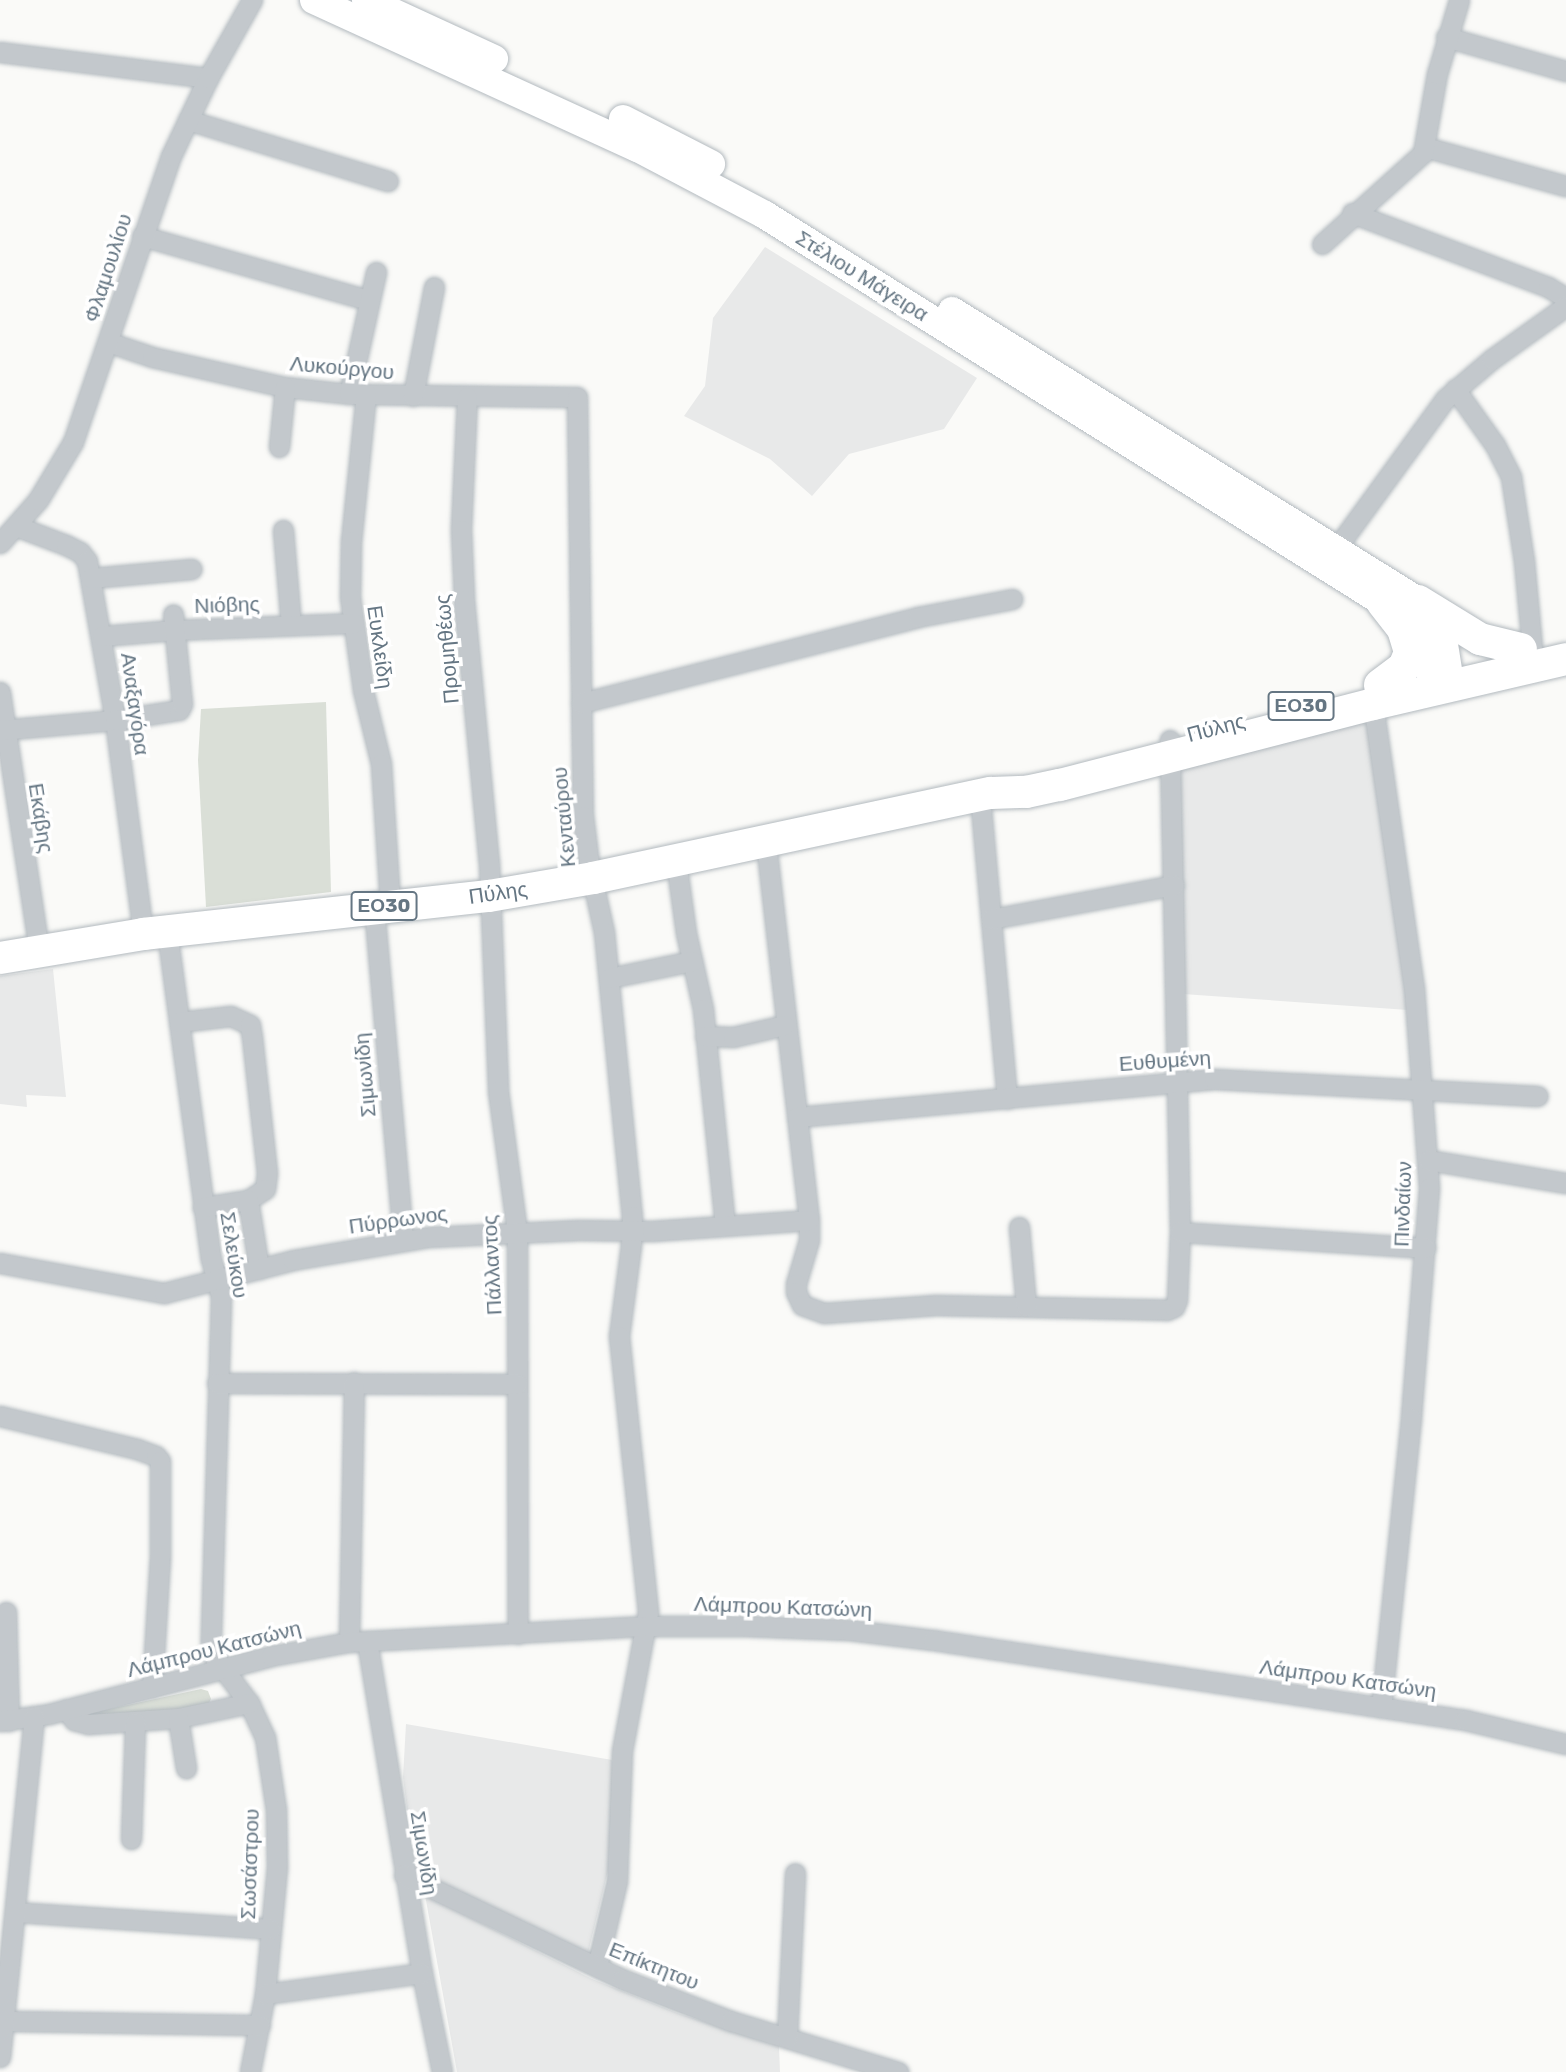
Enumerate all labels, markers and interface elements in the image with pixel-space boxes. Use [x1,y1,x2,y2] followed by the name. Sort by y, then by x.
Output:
[79,211,137,325] street label: Φλαμουλίου
[791,225,933,327] street label: Στέλιου Μάγειρα
[289,351,395,385] street label: Λυκούργου
[194,591,260,619] street label: Νιόβης
[430,593,464,705] street label: Προμηθέως
[362,604,398,690] street label: Ευκλείδη
[115,651,155,757] street label: Αναξαγόρα
[1266,691,1336,722] road number: ΕΟ30
[1184,708,1248,748] street label: Πύλης
[547,766,581,868] street label: Κενταύρου
[23,781,59,855] street label: Εκάβης
[467,876,529,910] street label: Πύλης
[349,890,419,922] road number: ΕΟ30
[349,1032,381,1118] street label: Σιμωνίδη
[1118,1045,1212,1077] street label: Ευθυμένη
[1389,1161,1417,1247] street label: Πινδαίων
[347,1201,449,1239] street label: Πύρρωνος
[215,1210,253,1300] street label: Σελεύκου
[477,1214,507,1316] street label: Πάλλαντος
[693,1591,873,1623] street label: Λάμπρου Κατσώνη
[124,1615,304,1683] street label: Λάμπρου Κατσώνη
[1258,1654,1438,1704] street label: Λάμπρου Κατσώνη
[235,1808,265,1920] street label: Σωσάστρου
[405,1809,443,1897] street label: Σιμωνίδη
[605,1937,703,1995] street label: Επίκτητου

